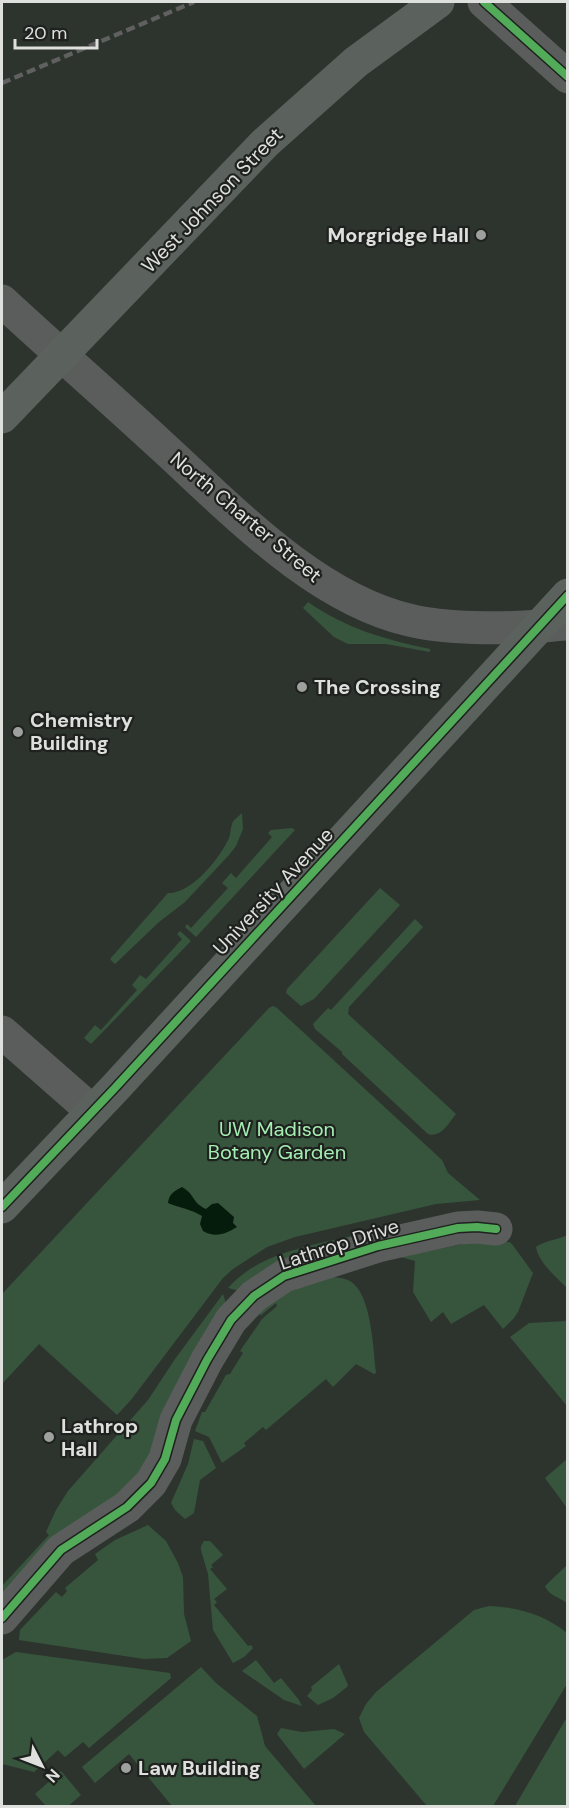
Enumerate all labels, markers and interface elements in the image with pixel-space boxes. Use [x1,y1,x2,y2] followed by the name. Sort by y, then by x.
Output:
[15,12,98,50] scale bar
[24,21,67,45] text: 20 m
[136,122,288,278] street label: West Johnson Street
[328,222,469,248] place label: Morgridge Hall
[474,228,488,242] marker: Morgridge Hall
[165,446,327,588] street label: North Charter Street
[314,674,441,700] place label: The Crossing
[295,680,309,694] marker: The Crossing
[30,707,133,756] place label: Chemistry Building
[11,725,25,739] marker: Chemistry Building
[207,822,339,960] street label: University Avenue
[208,1116,346,1165] park label: UW Madison Botany Garden
[276,1212,402,1276] street label: Lathrop Drive
[61,1413,138,1462] place label: Lathrop Hall
[42,1430,56,1444] marker: Lathrop Hall
[12,1736,72,1796] north arrow
[138,1755,261,1781] place label: Law Building
[119,1761,133,1775] marker: Law Building
[41,1764,64,1787] text: N

